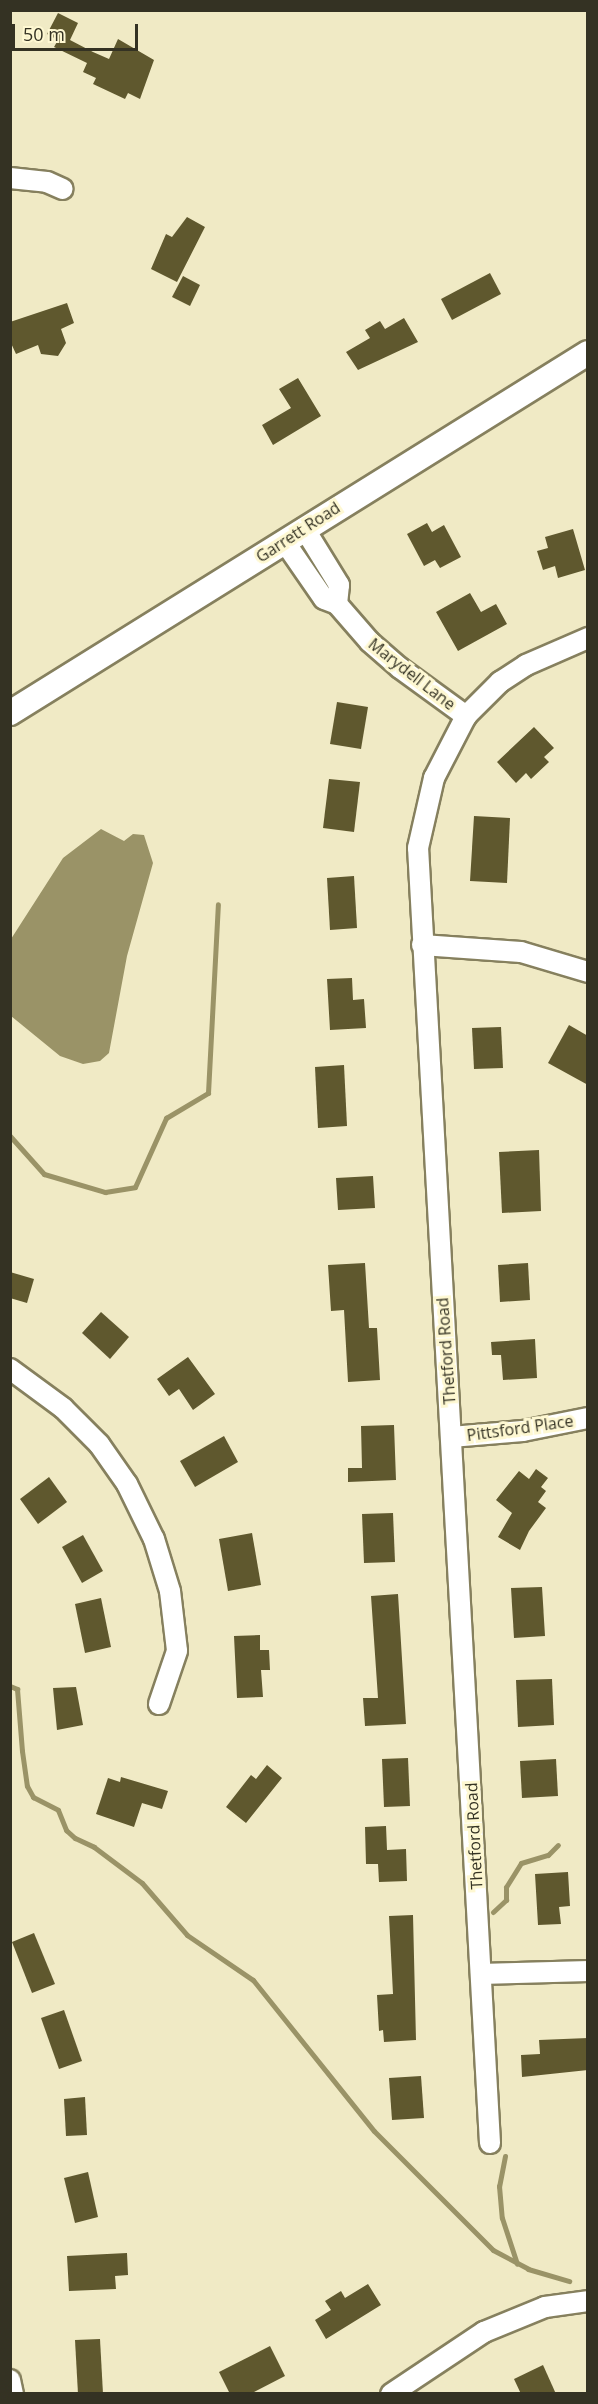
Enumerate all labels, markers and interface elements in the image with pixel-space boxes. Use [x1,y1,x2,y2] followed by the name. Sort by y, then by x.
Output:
[15,12,141,50] scale bar
[23,22,65,46] text: 50 m
[252,498,344,566] street label: Garrett Road
[365,634,459,714] street label: Marydell Lane
[433,1297,459,1405] street label: Thetford Road
[465,1411,575,1445] street label: Pittsford Place
[462,1782,486,1890] street label: Thetford Road

